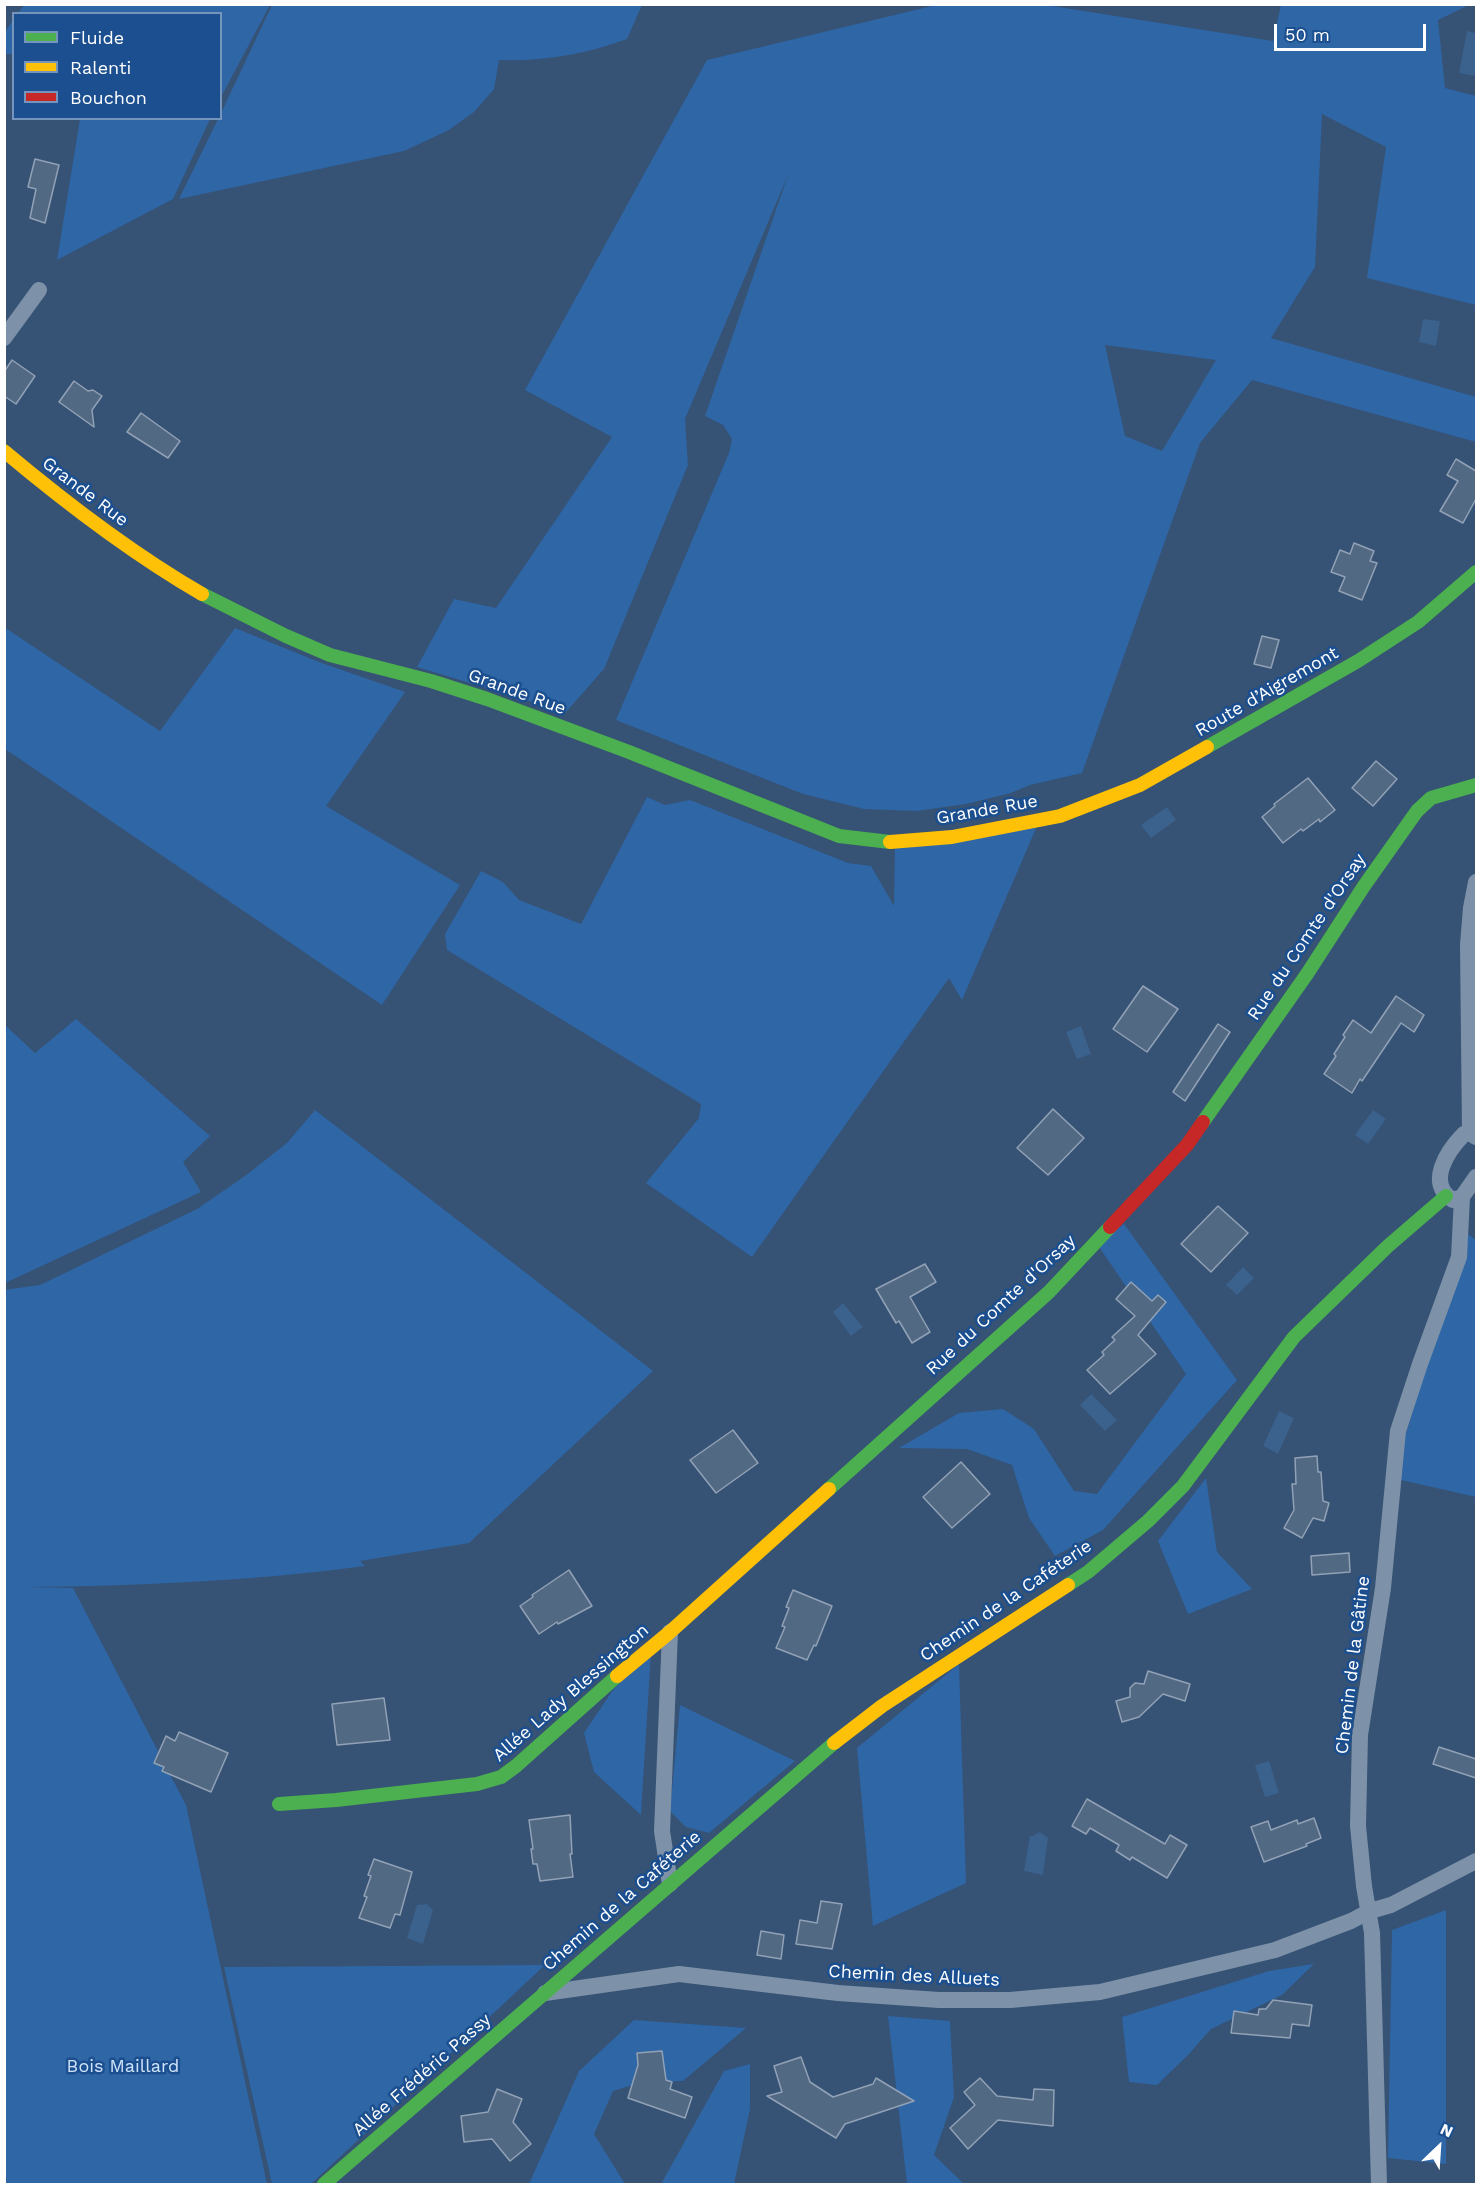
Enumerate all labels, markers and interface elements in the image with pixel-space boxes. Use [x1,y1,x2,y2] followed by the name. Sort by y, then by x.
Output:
[12,12,222,120] legend
[1277,12,1428,50] scale bar
[1285,24,1330,45] text: 50 m
[70,27,124,48] text: Fluide
[70,57,131,78] text: Ralenti
[70,87,147,108] text: Bouchon
[38,453,132,531] street label: Grande Rue
[1192,642,1342,742] street label: Route d’Aigremont
[465,664,569,720] street label: Grande Rue
[935,790,1039,830] street label: Grande Rue
[1243,850,1371,1024] street label: Rue du Comte d'Orsay
[922,1230,1080,1380] street label: Rue du Comte d'Orsay
[916,1535,1096,1667] street label: Chemin de la Caféterie
[1331,1575,1375,1755] street label: Chemin de la Gâtine
[489,1620,653,1766] street label: Allée Lady Blessington
[538,1826,706,1976] street label: Chemin de la Caféterie
[828,1961,1000,1991] street label: Chemin des Alluets
[348,2009,496,2141] street label: Allée Frédéric Passy
[67,2056,179,2078] park label: Bois Maillard
[1409,2117,1469,2177] north arrow
[1437,2119,1456,2141] text: N

